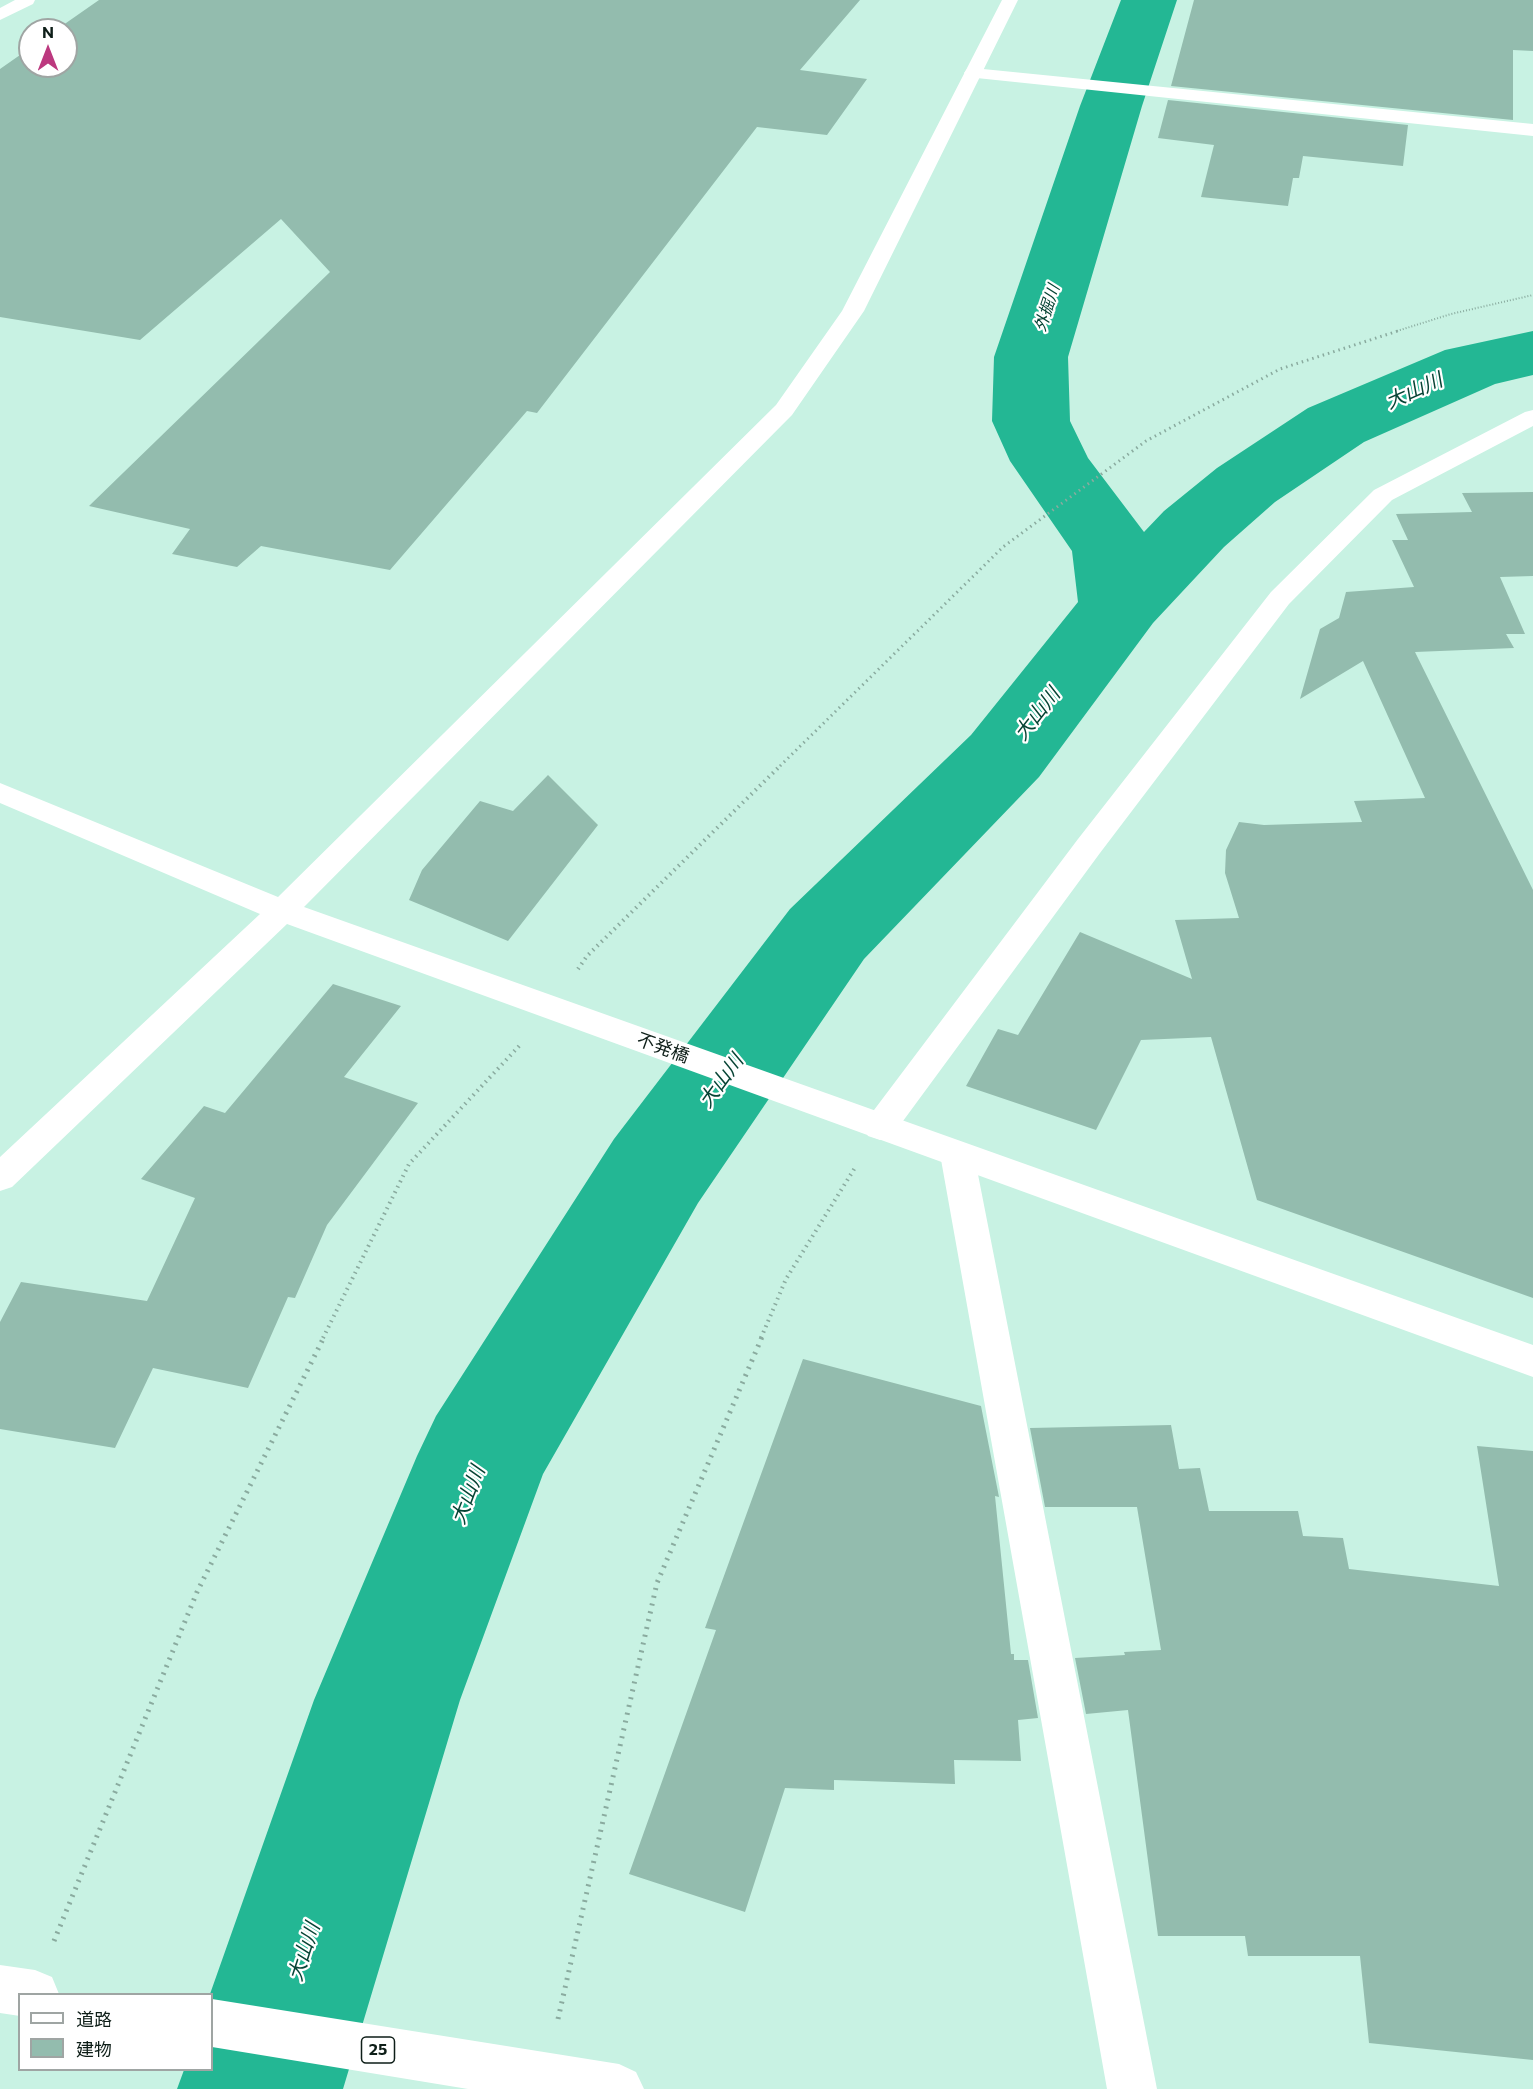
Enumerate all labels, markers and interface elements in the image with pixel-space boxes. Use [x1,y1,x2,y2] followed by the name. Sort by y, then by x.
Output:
[18,18,78,78] north arrow
[42,22,54,41] text: N
[1030,282,1064,334] water label: 外掘川
[1382,368,1446,414] water label: 大山川
[1009,683,1065,745] water label: 大山川
[634,1029,692,1067] street label: 不発橋
[694,1050,748,1112] water label: 大山川
[446,1463,490,1527] water label: 大山川
[283,1920,325,1984] water label: 大山川
[18,1993,213,2071] legend
[76,2008,112,2030] text: 道路
[362,2037,394,2063] road number: 25
[76,2038,112,2060] text: 建物

